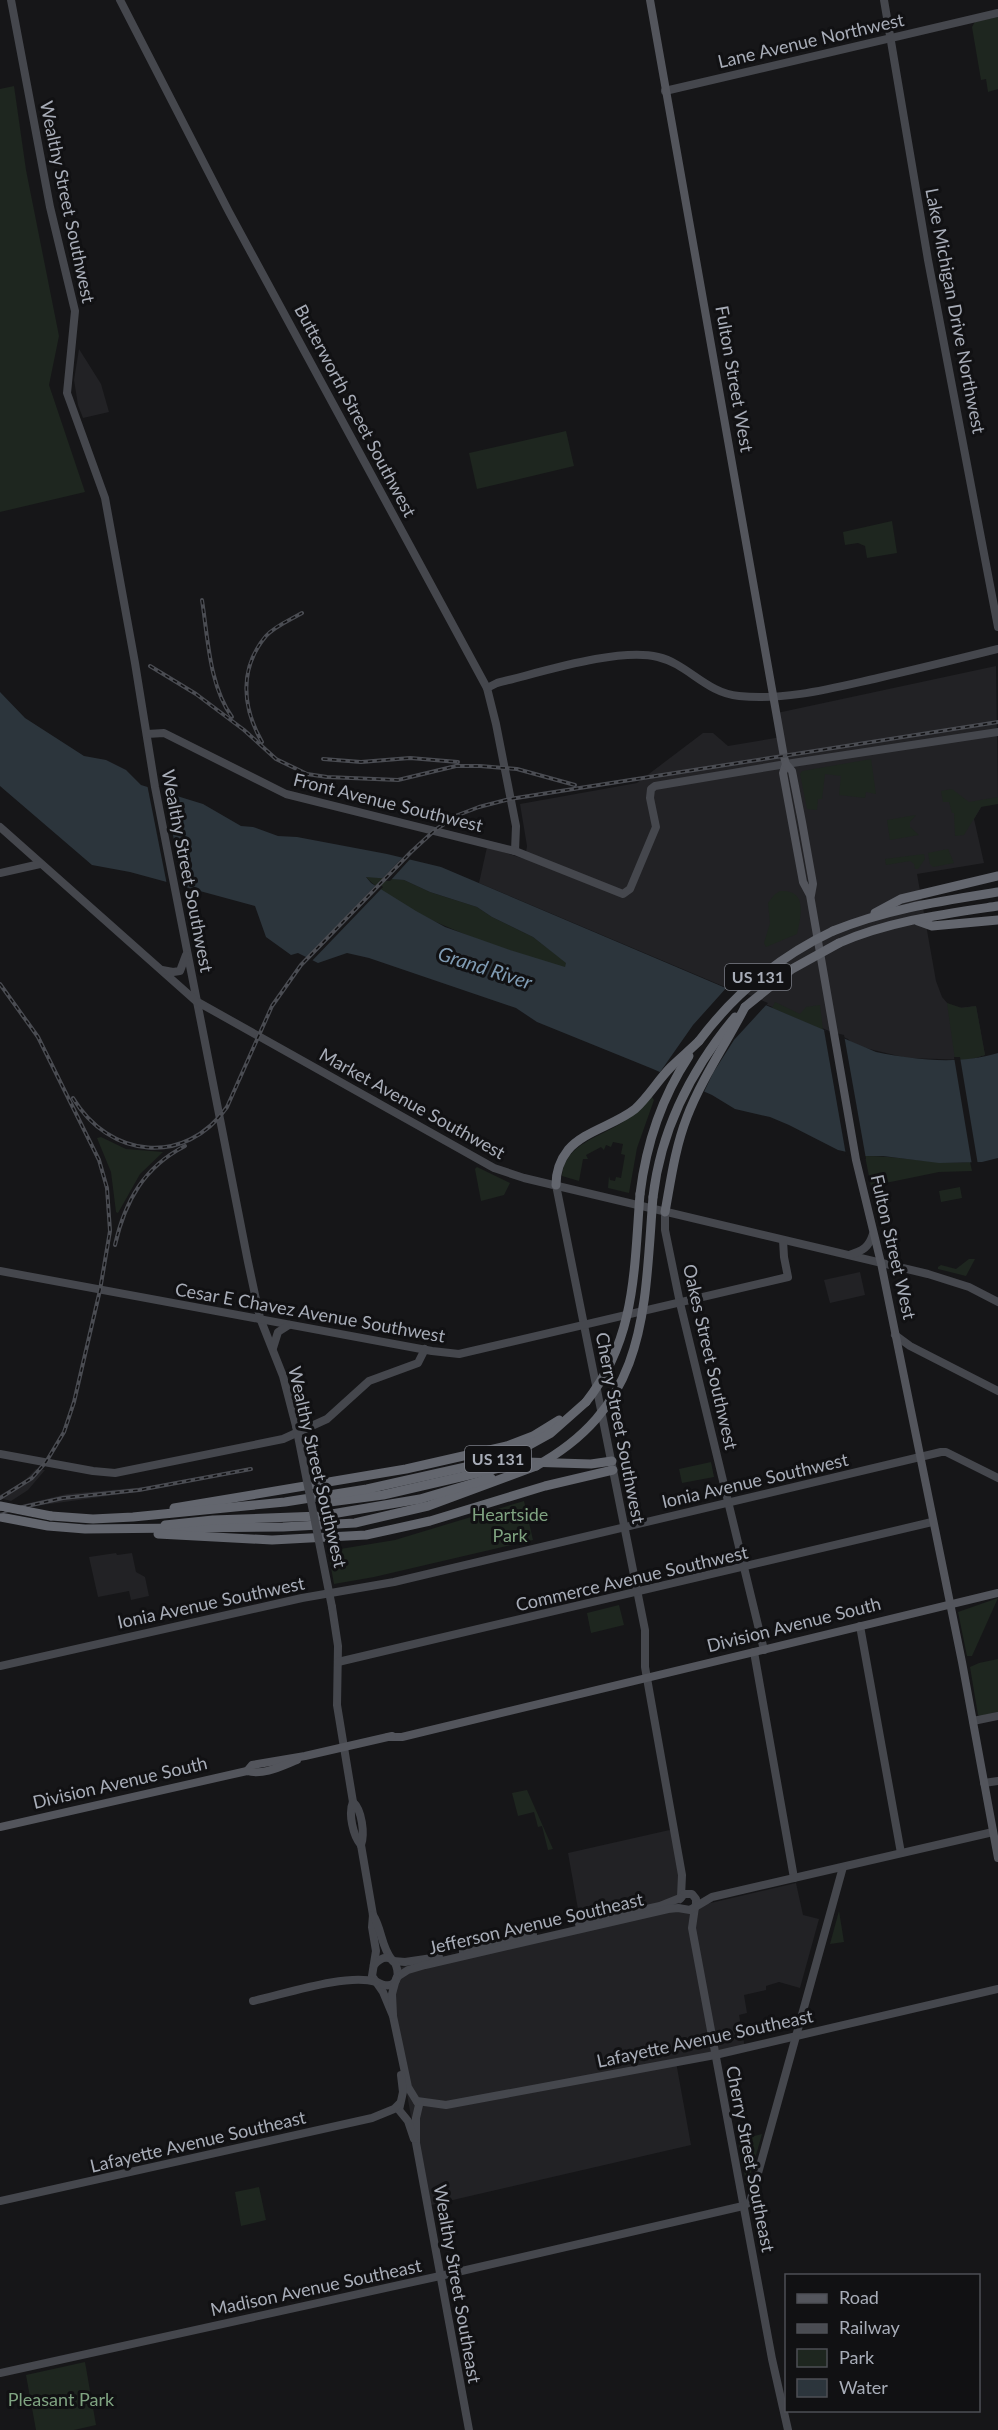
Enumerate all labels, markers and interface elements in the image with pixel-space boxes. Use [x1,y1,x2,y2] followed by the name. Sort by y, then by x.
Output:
[716,8,907,72] street label: Lane Avenue Northwest
[36,99,100,305] street label: Wealthy Street Southwest
[921,186,991,436] street label: Lake Michigan Drive Northwest
[290,300,422,521] street label: Butterworth Street Southwest
[711,304,759,454] street label: Fulton Street West
[158,767,219,975] street label: Wealthy Street Southwest
[291,768,486,836] street label: Front Avenue Southwest
[435,941,537,994] water label: Grand River
[725,964,791,990] road number: US 131
[316,1043,510,1164] street label: Market Avenue Southwest
[867,1172,921,1322] street label: Fulton Street West
[679,1262,743,1452] street label: Oakes Street Southwest
[173,1277,447,1347] street label: Cesar E Chavez Avenue Southwest
[592,1330,650,1526] street label: Cherry Street Southwest
[284,1364,352,1570] street label: Wealthy Street Southwest
[465,1446,531,1472] road number: US 131
[659,1448,851,1512] street label: Ionia Avenue Southwest
[472,1503,548,1546] park label: Heartside Park
[514,1540,751,1615] street label: Commerce Avenue Southwest
[115,1571,307,1633] street label: Ionia Avenue Southwest
[705,1592,883,1656] street label: Division Avenue South
[30,1751,209,1813] street label: Division Avenue South
[426,1887,646,1958] street label: Jefferson Avenue Southeast
[595,2004,816,2072] street label: Lafayette Avenue Southeast
[722,2064,780,2254] street label: Cherry Street Southeast
[88,2105,308,2177] street label: Lafayette Avenue Southeast
[430,2183,486,2385] street label: Wealthy Street Southeast
[208,2254,424,2320] street label: Madison Avenue Southeast
[785,2274,980,2412] legend
[839,2286,879,2308] text: Road
[839,2316,900,2338] text: Railway
[839,2346,875,2368] text: Park
[839,2376,888,2398] text: Water
[8,2388,115,2410] park label: Pleasant Park

